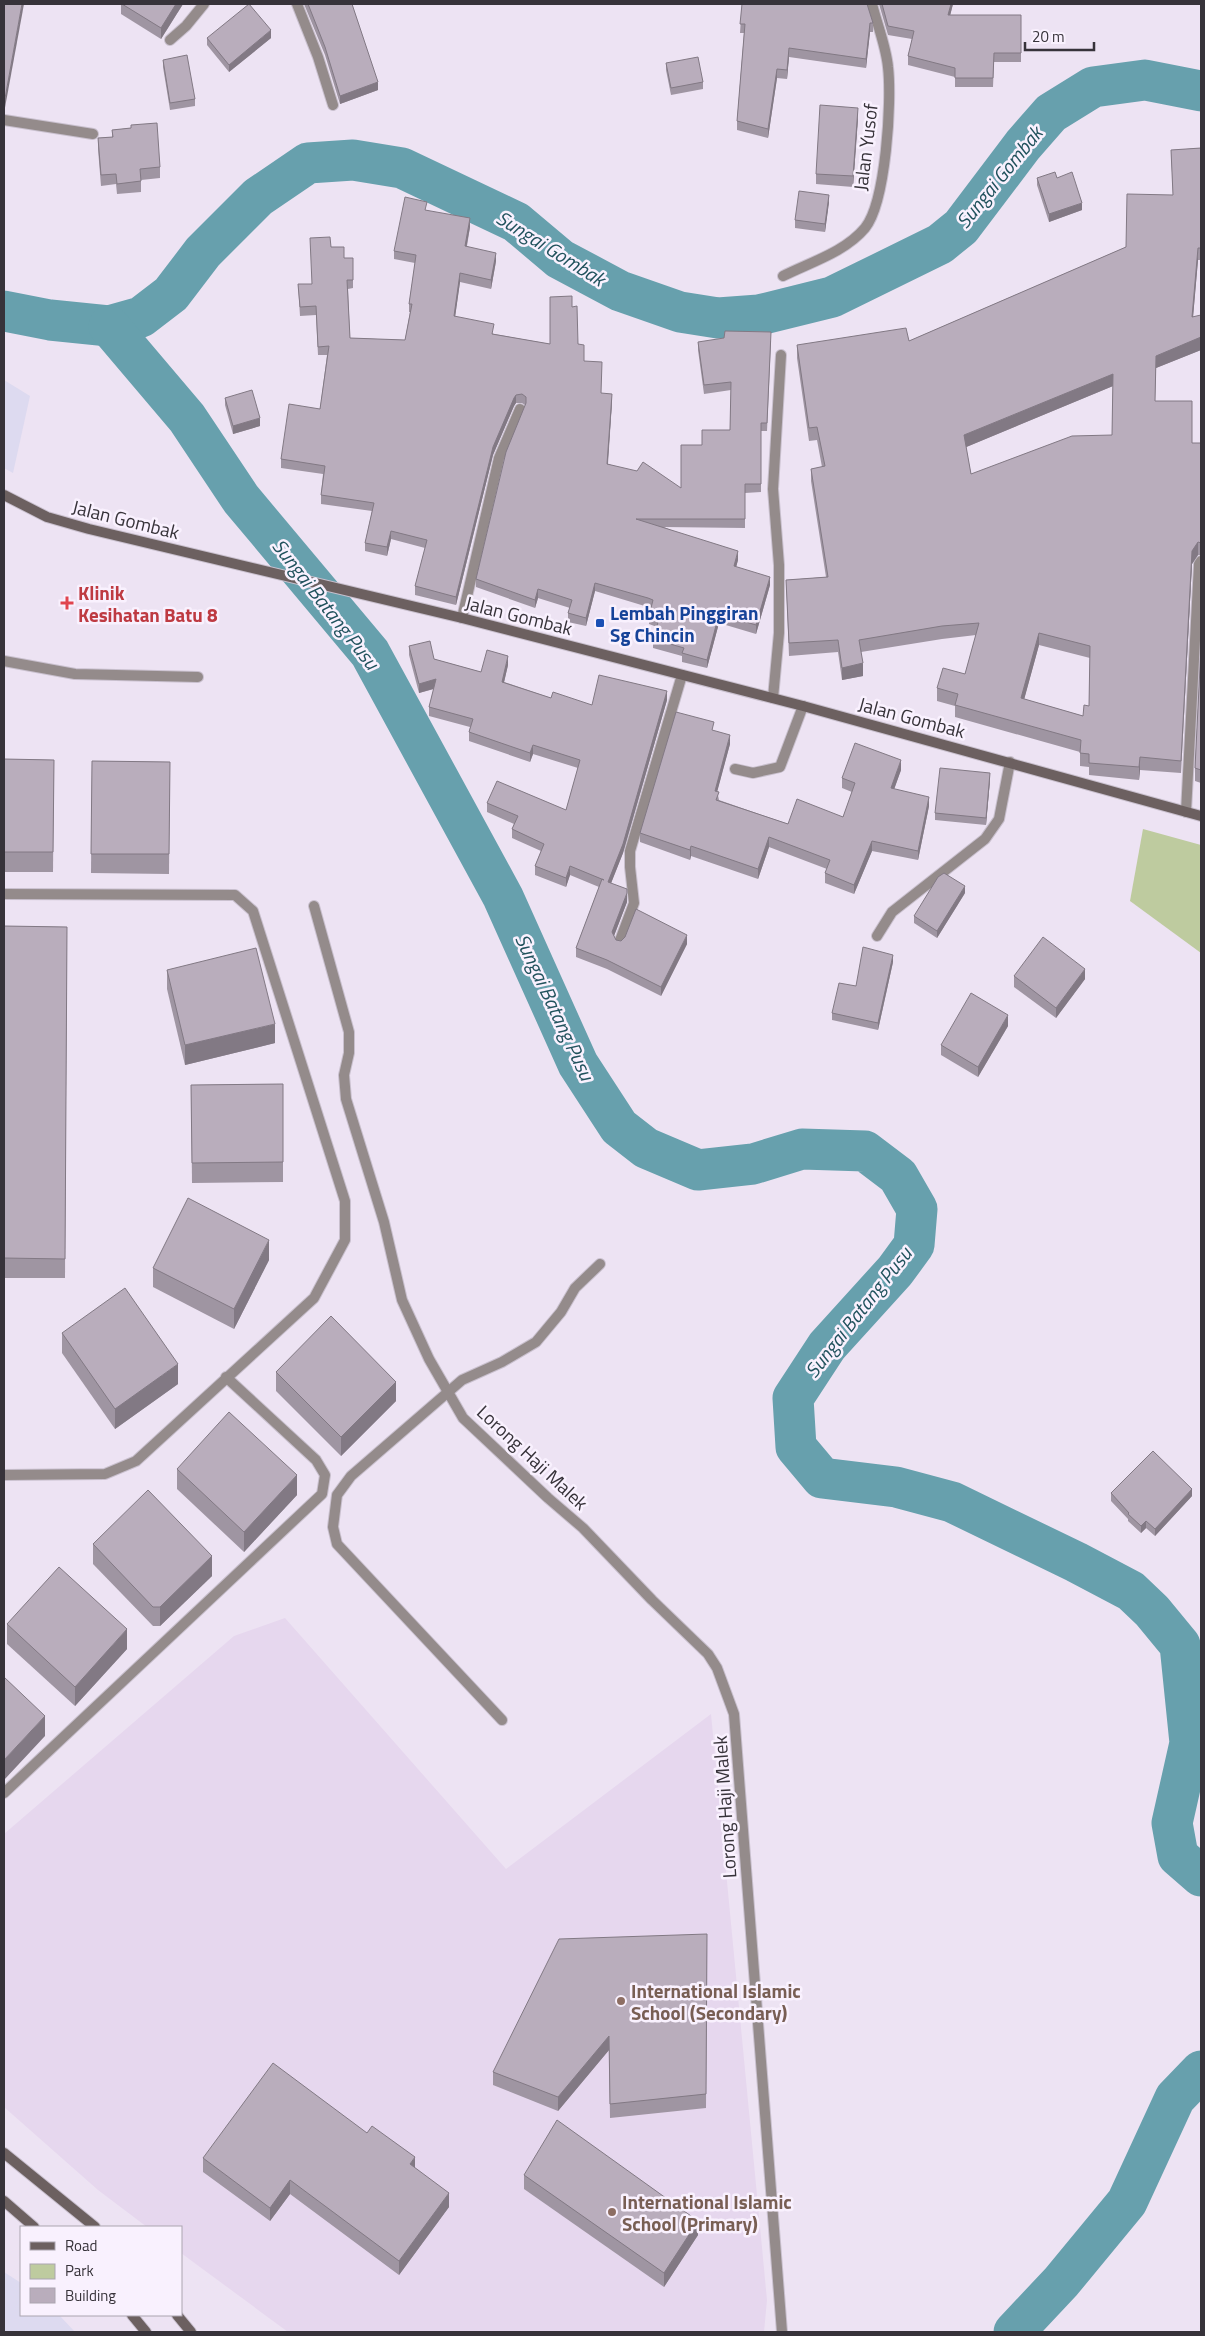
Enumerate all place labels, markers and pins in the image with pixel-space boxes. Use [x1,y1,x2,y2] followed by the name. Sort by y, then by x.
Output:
[78,578,218,629] place label: Klinik Kesihatan Batu 8
[60,596,74,610] marker: Klinik Kesihatan Batu 8
[610,598,758,649] place label: Lembah Pinggiran Sg Chincin
[594,617,606,629] marker: Lembah Pinggiran Sg Chincin
[631,1976,801,2027] place label: International Islamic School (Secondary)
[615,1995,627,2007] marker: International Islamic School (Secondary)
[622,2187,792,2238] place label: International Islamic School (Primary)
[606,2206,618,2218] marker: International Islamic School (Primary)

